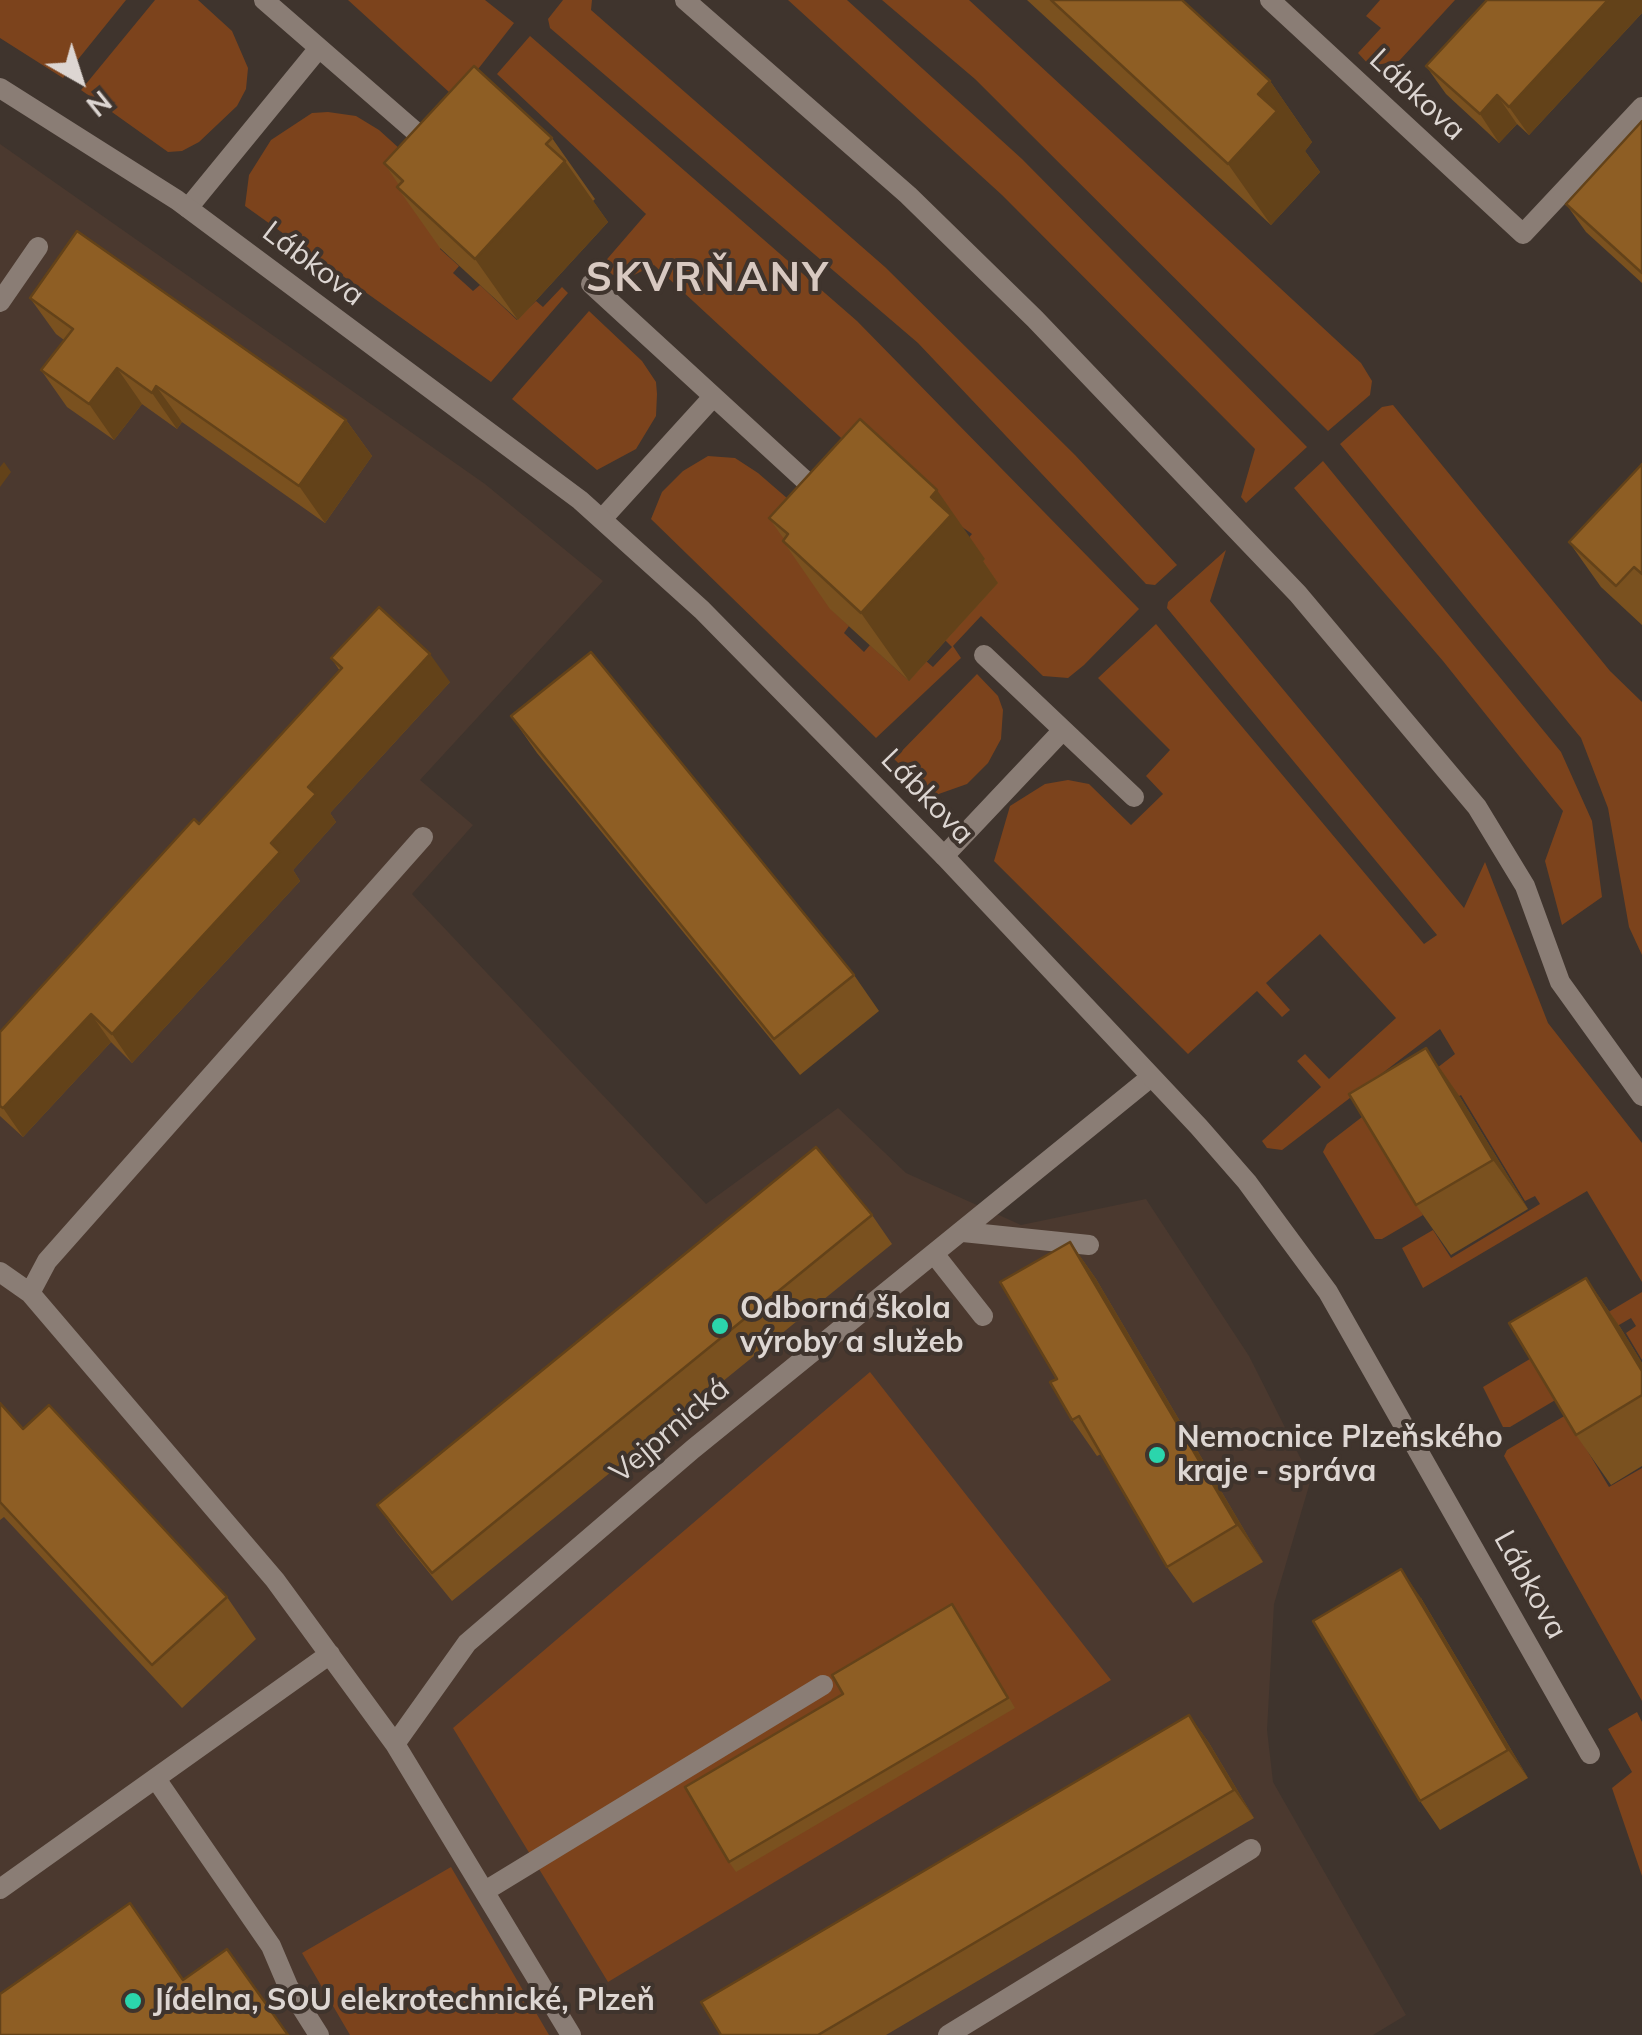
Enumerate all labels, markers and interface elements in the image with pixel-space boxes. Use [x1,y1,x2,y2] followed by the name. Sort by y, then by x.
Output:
[30,30,130,130] north arrow
[1362,42,1472,148] street label: Lábkova
[80,83,118,124] text: N
[255,214,371,314] street label: Lábkova
[586,255,830,303] district label: SKVRŇANY
[873,742,981,852] street label: Lábkova
[740,1291,964,1362] place label: Odborná škola výroby a služeb
[709,1315,731,1337] marker: Odborná škola výroby a služeb
[603,1371,737,1491] street label: Vejprnická
[1177,1420,1503,1490] place label: Nemocnice Plzeňského kraje - správa
[1146,1444,1168,1466] marker: Nemocnice Plzeňského kraje - správa
[1486,1525,1574,1645] street label: Lábkova
[153,1983,655,2019] place label: Jídelna, SOU elekrotechnické, Plzeň
[122,1990,144,2012] marker: Jídelna, SOU elekrotechnické, Plzeň

